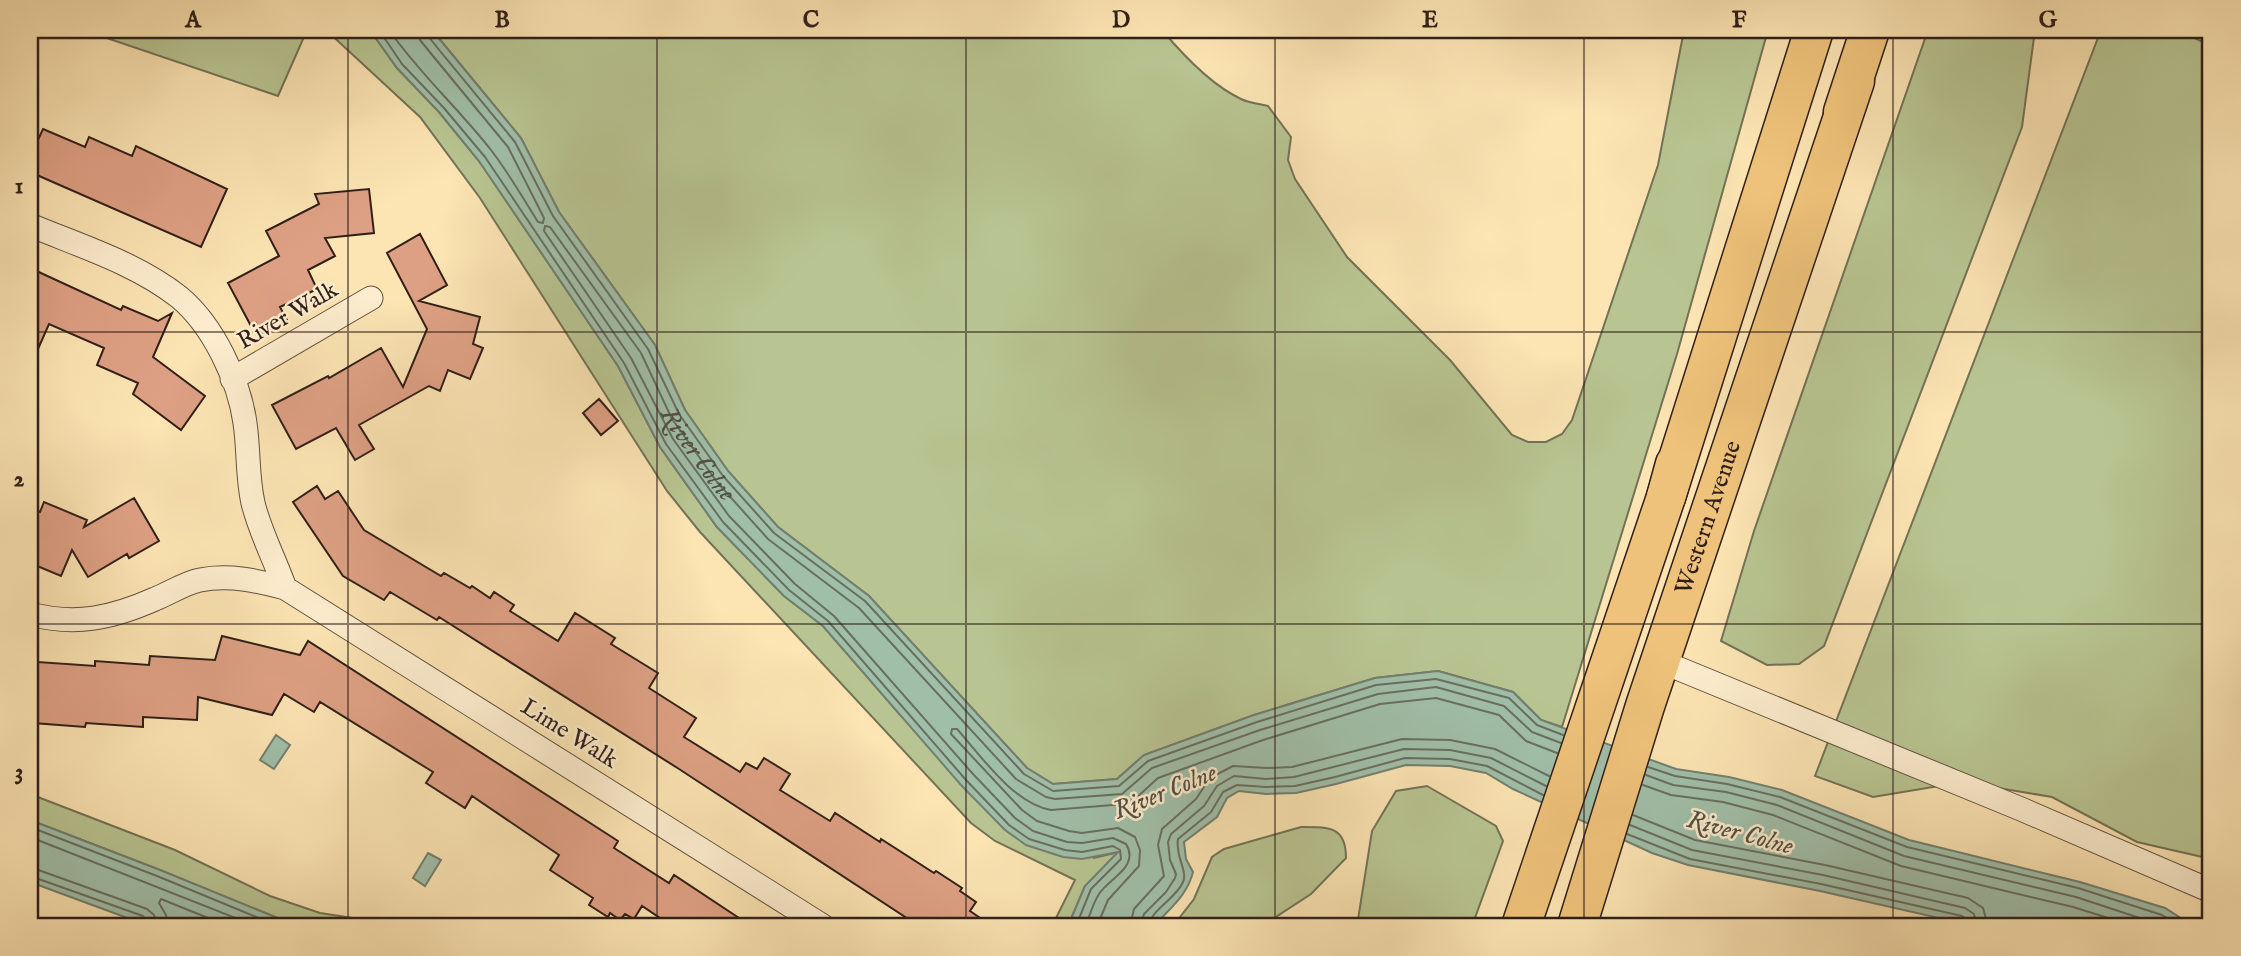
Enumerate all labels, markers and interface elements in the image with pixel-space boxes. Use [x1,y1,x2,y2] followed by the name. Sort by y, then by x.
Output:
[184,6,202,35] text: A
[494,6,510,35] text: B
[803,6,820,35] text: C
[1112,6,1130,35] text: D
[1422,6,1438,35] text: E
[1732,6,1747,35] text: F
[2039,6,2058,35] text: G
[15,172,23,201] text: 1
[232,275,344,357] street label: River Walk
[652,402,743,509] water label: River Colne
[1668,437,1749,599] street label: Western Avenue
[14,465,25,494] text: 2
[514,692,624,776] street label: Lime Walk
[1108,756,1222,828] water label: River Colne
[15,758,23,787] text: 3
[1683,803,1797,863] water label: River Colne

